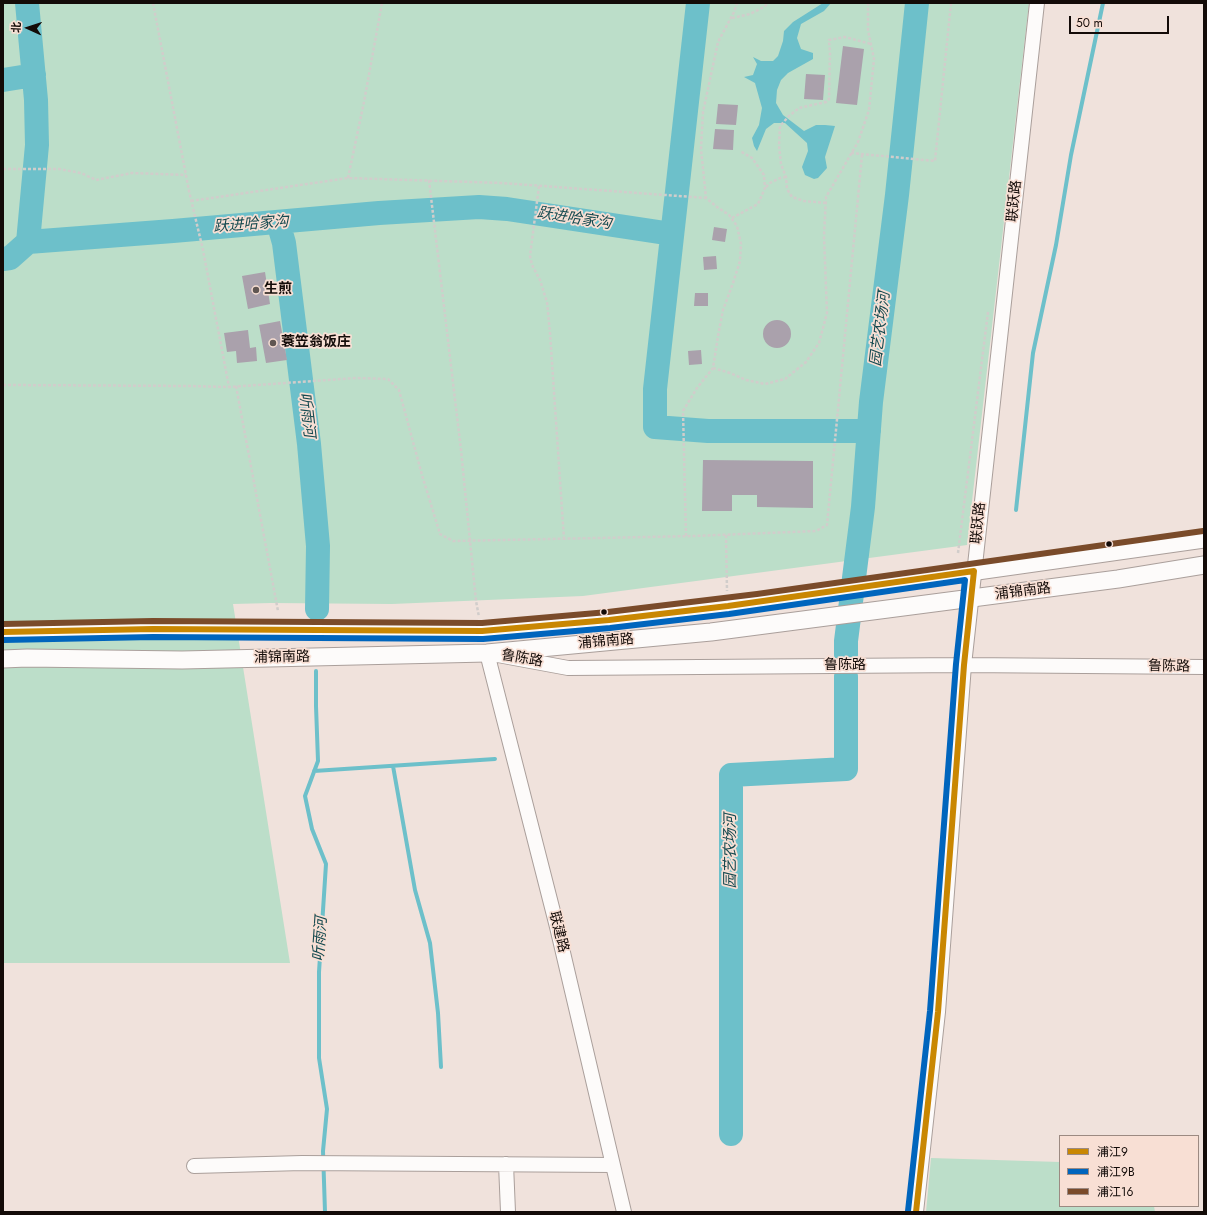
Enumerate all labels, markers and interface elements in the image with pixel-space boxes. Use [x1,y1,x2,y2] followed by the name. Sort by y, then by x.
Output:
[8,8,48,48] north arrow
[1071,8,1171,34] scale bar
[1076,14,1103,32] text: 50 m
[8,21,24,33] text: 北
[1004,179,1026,223] street label: 联跃路
[536,204,612,234] water label: 跃进哈家沟
[213,213,289,237] water label: 跃进哈家沟
[264,282,292,298] place label: 生煎
[251,285,261,295] marker: 生煎
[867,291,895,367] water label: 园艺农场河
[281,335,351,351] place label: 蓑笠翁饭庄
[268,338,278,348] marker: 蓑笠翁饭庄
[294,392,318,438] water label: 听雨河
[968,501,990,545] street label: 联跃路
[1104,539,1114,549] unlabelled marker
[994,580,1052,604] street label: 浦锦南路
[599,607,609,617] unlabelled marker
[577,631,635,653] street label: 浦锦南路
[500,647,544,671] street label: 鲁陈路
[254,649,310,667] street label: 浦锦南路
[824,658,866,674] street label: 鲁陈路
[1148,658,1190,676] street label: 鲁陈路
[722,814,740,888] water label: 园艺农场河
[545,910,571,954] street label: 联建路
[310,916,332,962] water label: 听雨河
[1059,1135,1199,1207] legend
[1097,1143,1128,1161] text: 浦江9
[1097,1163,1135,1181] text: 浦江9B
[1097,1183,1133,1201] text: 浦江16

